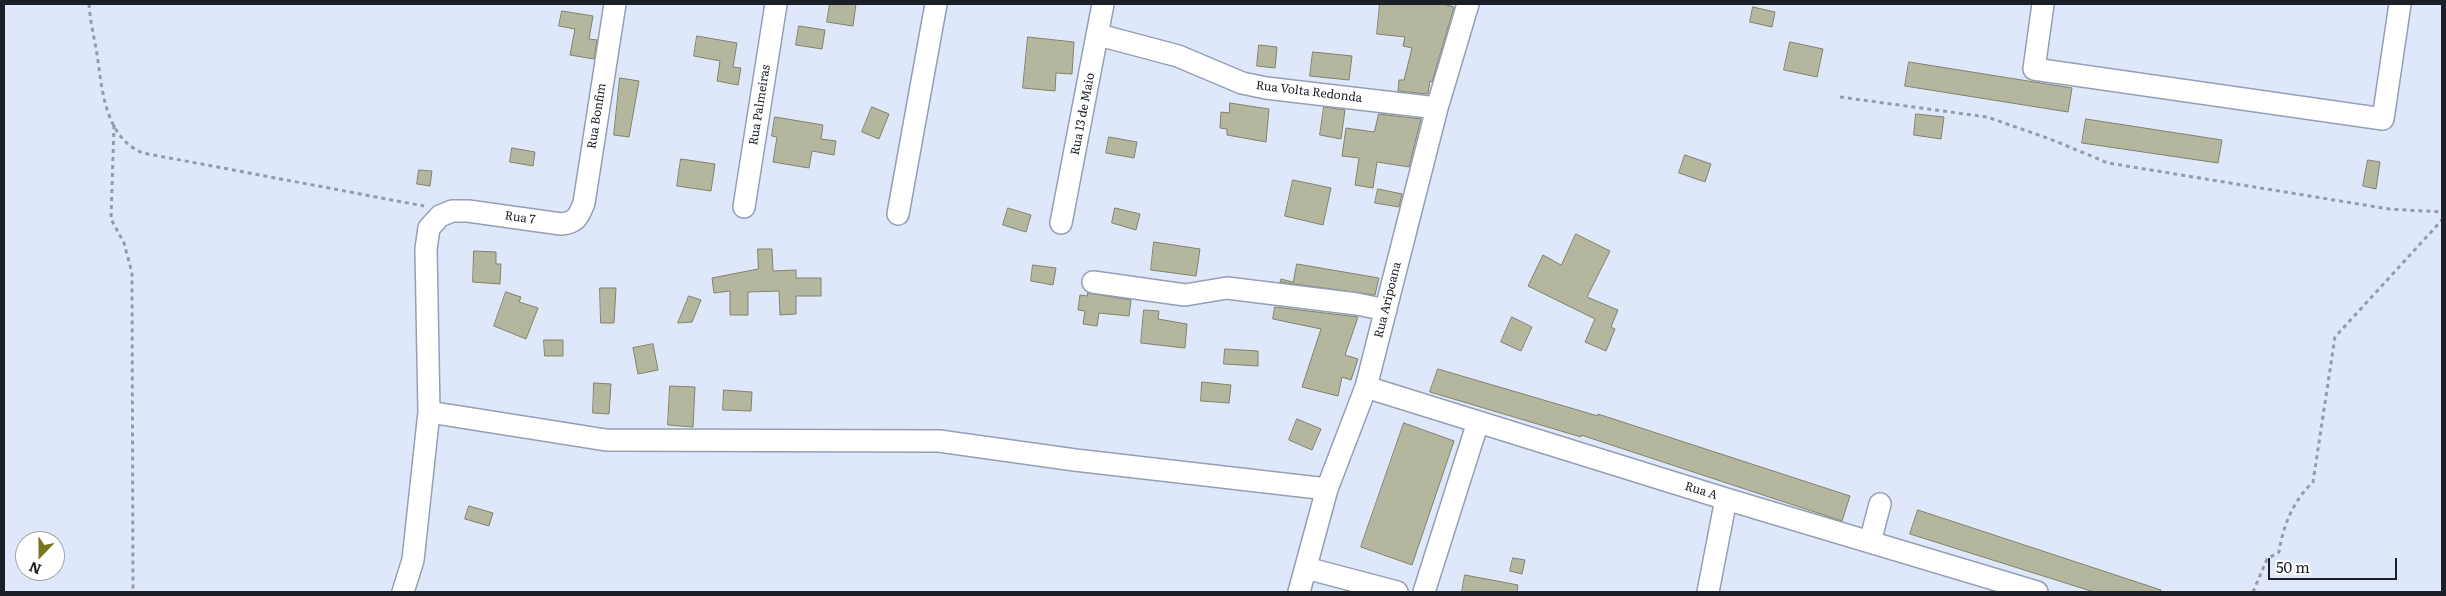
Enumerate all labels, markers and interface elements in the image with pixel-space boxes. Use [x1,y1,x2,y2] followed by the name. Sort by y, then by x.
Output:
[747,64,773,146] street label: Rua Palmeiras
[1068,72,1098,156] street label: Rua 13 de Maio
[1255,78,1363,106] street label: Rua Volta Redonda
[585,82,609,150] street label: Rua Bonfim
[504,209,536,227] street label: Rua 7
[1372,260,1404,340] street label: Rua Aripoana
[1683,479,1719,503] street label: Rua A
[15,531,65,581] north arrow
[2271,548,2400,580] scale bar
[2276,555,2310,578] text: 50 m
[26,558,44,580] text: N

